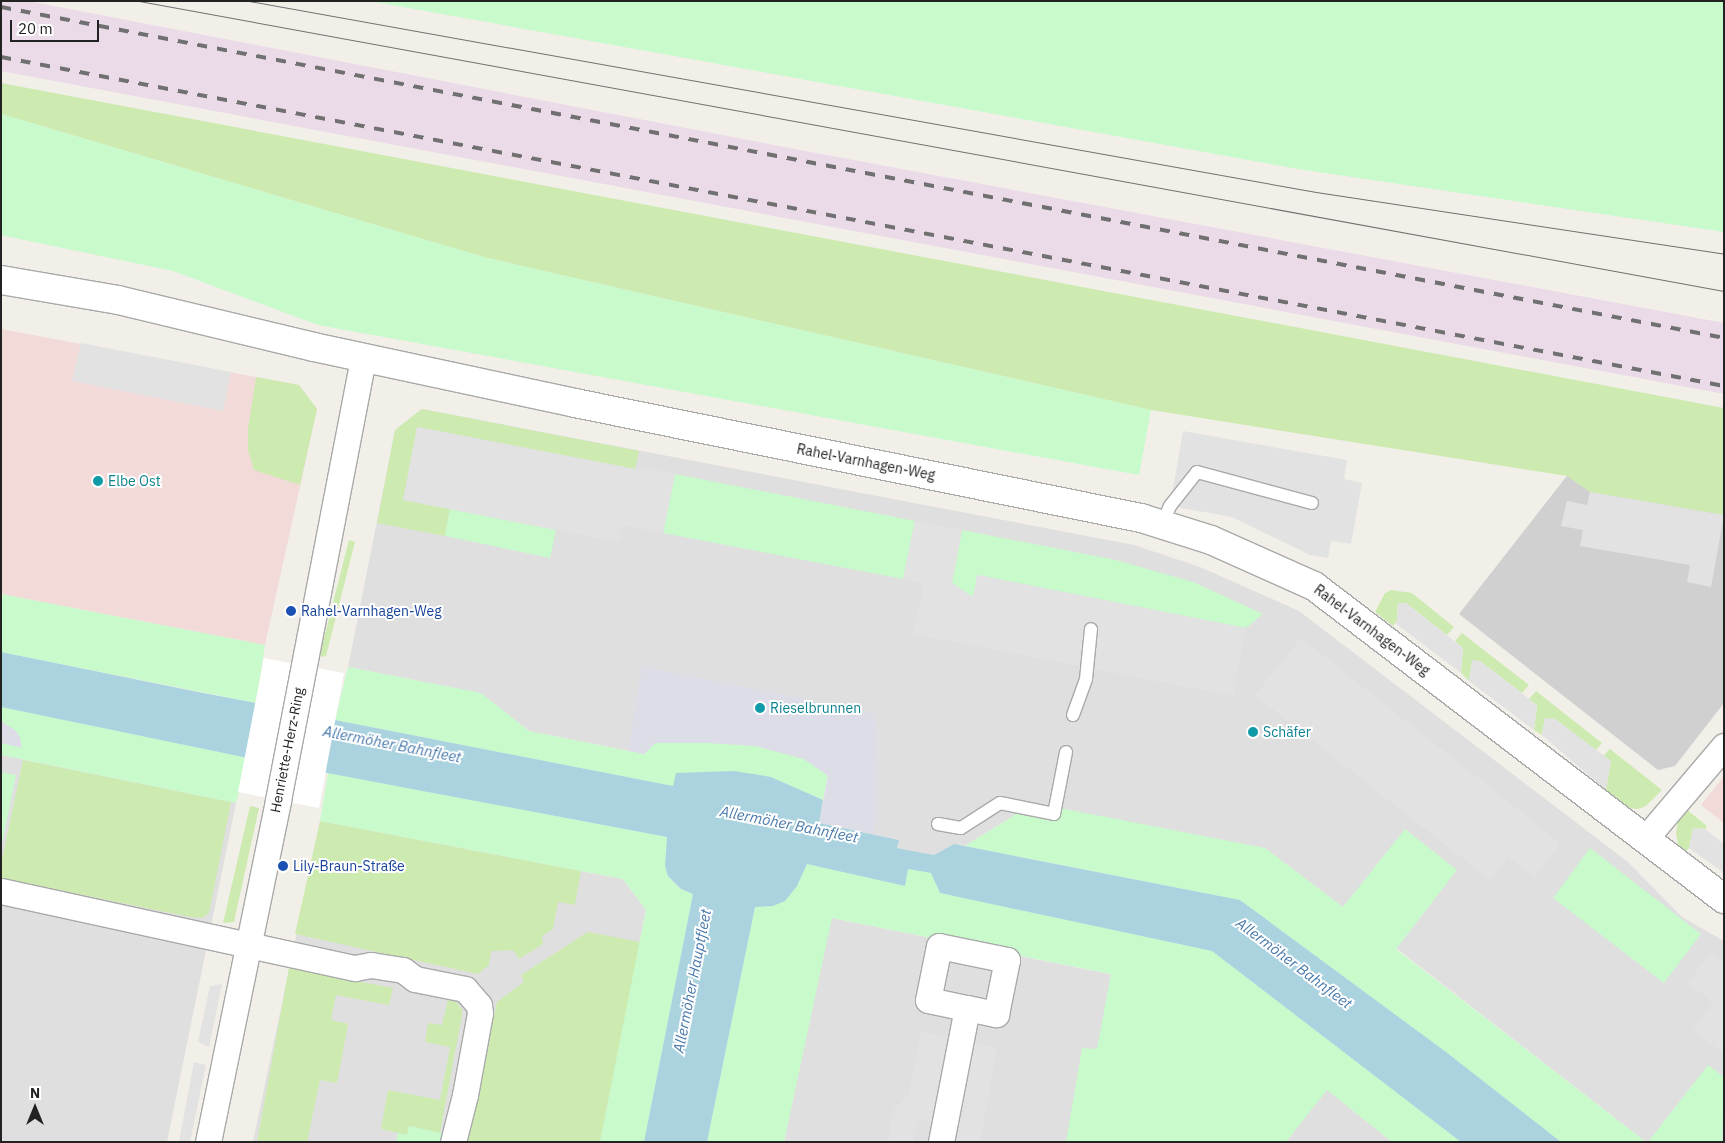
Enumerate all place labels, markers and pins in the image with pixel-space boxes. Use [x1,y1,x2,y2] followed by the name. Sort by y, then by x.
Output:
[108,473,161,489] place label: Elbe Ost
[92,475,104,487] marker: Elbe Ost
[301,603,442,619] place label: Rahel-Varnhagen-Weg
[285,605,297,617] marker: Rahel-Varnhagen-Weg
[770,700,861,716] place label: Rieselbrunnen
[754,702,766,714] marker: Rieselbrunnen
[1263,724,1311,740] place label: Schäfer
[1247,726,1259,738] marker: Schäfer
[293,858,405,874] place label: Lily-Braun-Straße
[277,860,289,872] marker: Lily-Braun-Straße

